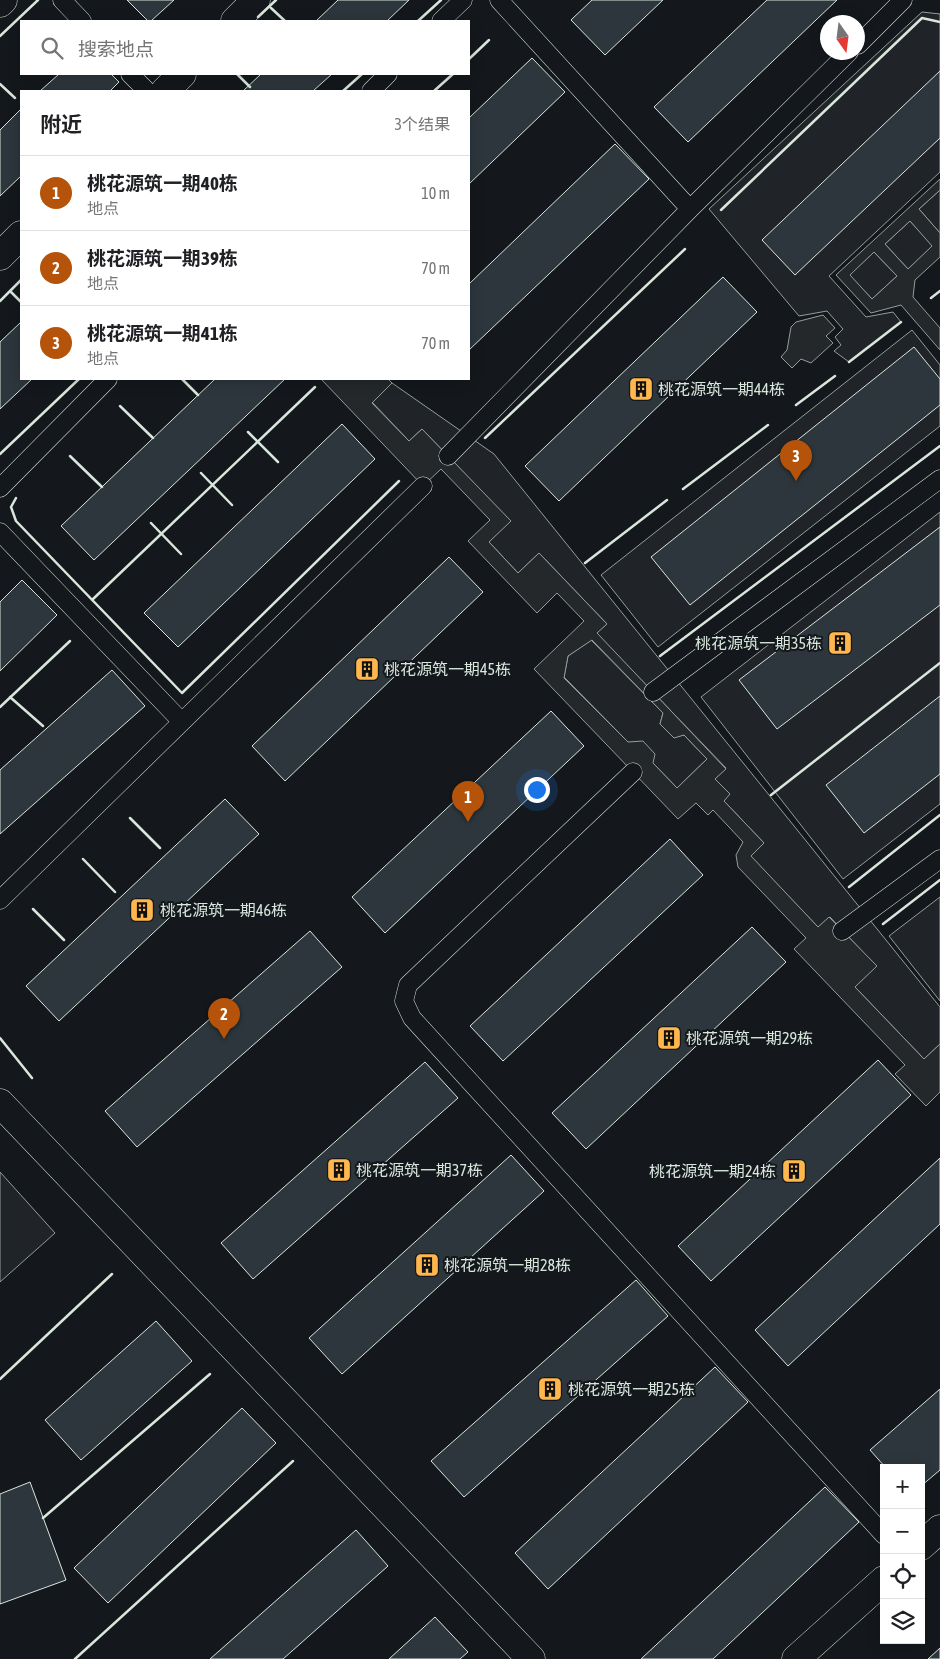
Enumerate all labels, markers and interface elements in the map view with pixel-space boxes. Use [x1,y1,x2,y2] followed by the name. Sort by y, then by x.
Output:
[820,15,865,60] north arrow
[20,20,470,75] search box
[38,34,66,62] icon: search
[78,38,154,60] text: 搜索地点
[40,112,82,136] text: 附近
[394,115,450,133] text: 3个结果
[87,172,238,194] text: 桃花源筑一期40栋
[52,184,60,202] text: 1
[421,184,450,202] text: 10 m
[87,199,119,217] text: 地点
[87,247,238,269] text: 桃花源筑一期39栋
[52,259,60,277] text: 2
[421,259,450,277] text: 70 m
[87,274,119,292] text: 地点
[87,322,238,344] text: 桃花源筑一期41栋
[52,334,60,352] text: 3
[421,334,450,352] text: 70 m
[87,349,119,367] text: 地点
[628,376,654,402] building icon: 桃花源筑一期44栋
[658,380,785,398] place label: 桃花源筑一期44栋
[780,440,812,481] pin: 3
[827,630,853,656] building icon: 桃花源筑一期35栋
[695,634,822,652] place label: 桃花源筑一期35栋
[354,656,380,682] building icon: 桃花源筑一期45栋
[384,660,511,678] place label: 桃花源筑一期45栋
[524,777,550,803] your location
[452,781,484,822] pin: 1
[129,897,155,923] building icon: 桃花源筑一期46栋
[160,901,287,919] place label: 桃花源筑一期46栋
[208,998,240,1039] pin: 2
[656,1025,682,1051] building icon: 桃花源筑一期29栋
[686,1029,813,1047] place label: 桃花源筑一期29栋
[326,1157,352,1183] building icon: 桃花源筑一期37栋
[781,1158,807,1184] building icon: 桃花源筑一期24栋
[356,1161,483,1179] place label: 桃花源筑一期37栋
[649,1162,776,1180] place label: 桃花源筑一期24栋
[414,1252,440,1278] building icon: 桃花源筑一期28栋
[444,1256,571,1274] place label: 桃花源筑一期28栋
[537,1376,563,1402] building icon: 桃花源筑一期25栋
[568,1380,695,1398] place label: 桃花源筑一期25栋
[880,1464,925,1644] map controls
[880,1464,925,1509] button: +
[880,1509,925,1554] button: −
[880,1554,925,1599] button: locate
[880,1599,925,1644] button: layers

